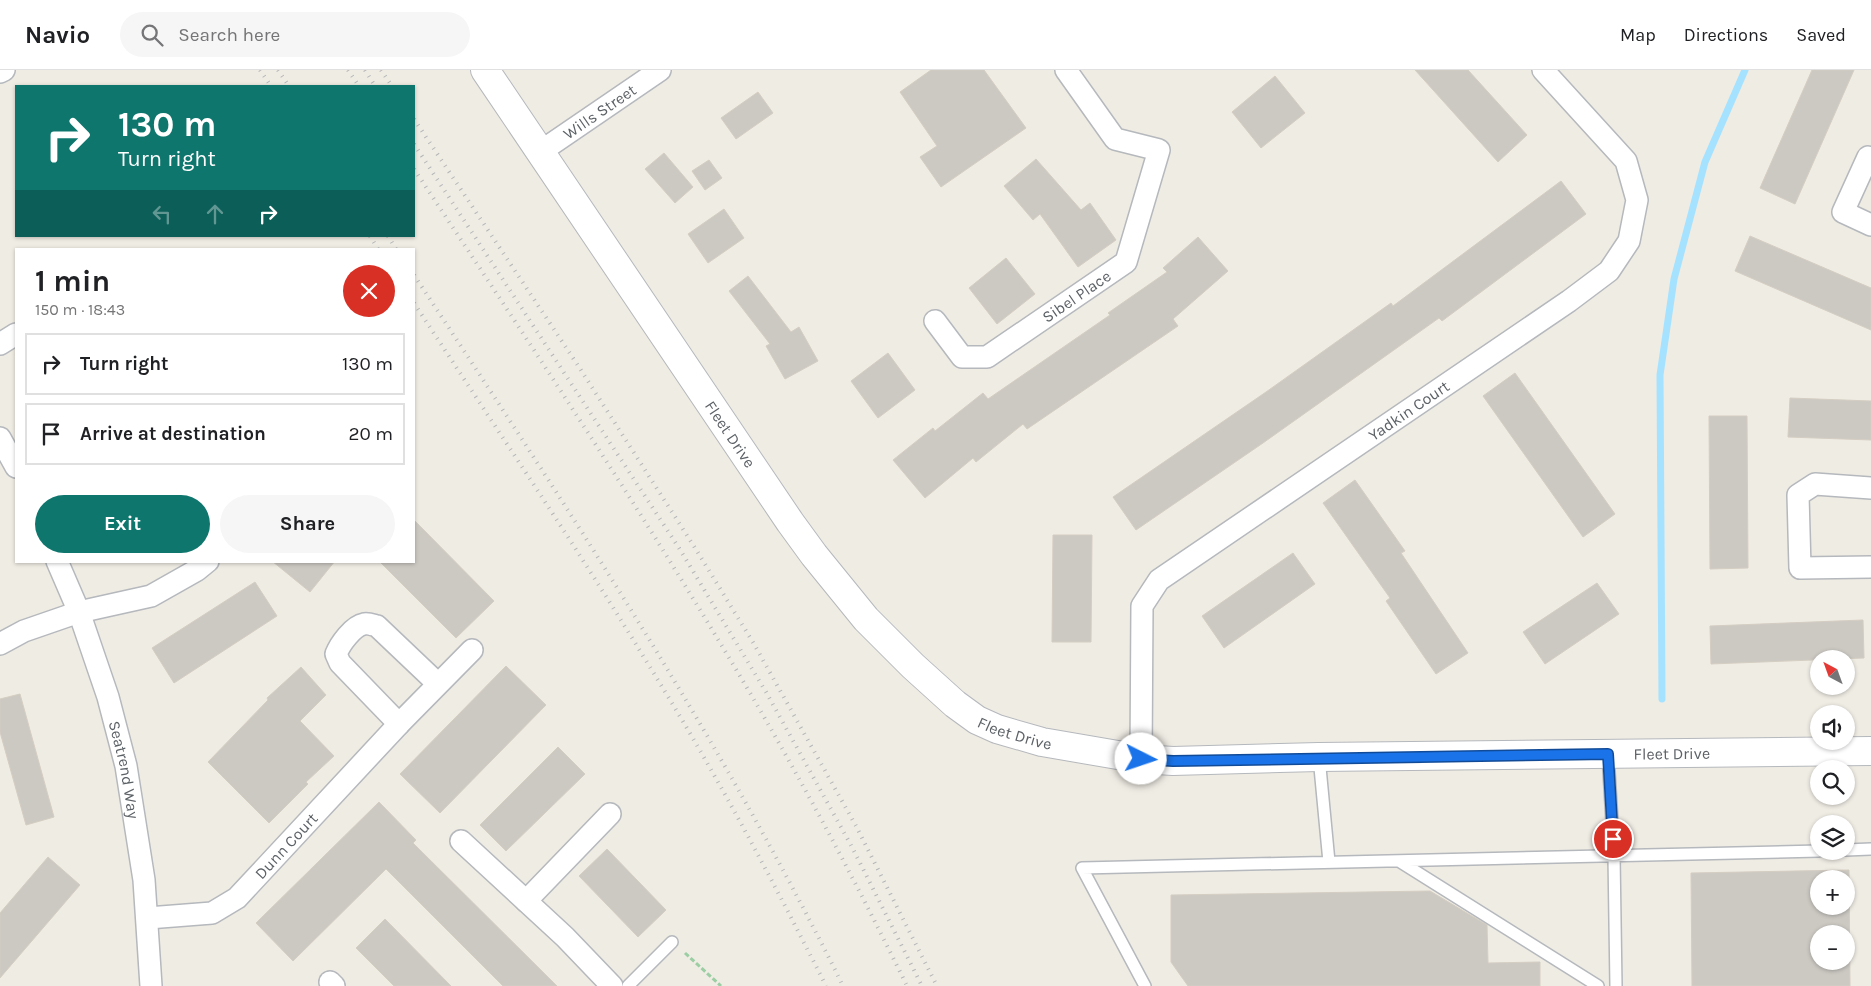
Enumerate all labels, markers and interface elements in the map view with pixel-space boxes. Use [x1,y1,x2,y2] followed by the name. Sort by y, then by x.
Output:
[120,12,470,57] search box
[25,21,90,49] text: Navio
[138,21,166,49] icon: search
[178,24,280,46] text: Search here
[1620,24,1656,46] text: Map
[1684,24,1768,46] text: Directions
[1796,24,1846,46] text: Saved
[560,80,640,143] street label: Wills Street
[118,104,216,145] text: 130 m
[35,105,100,170] icon: right
[118,146,216,172] text: Turn right
[148,200,176,228] icon: left
[201,200,229,228] icon: ahead
[254,200,282,228] icon: right
[35,263,110,299] text: 1 min
[343,265,395,317] button: close
[1038,266,1114,327] street label: Sibel Place
[35,300,125,319] text: 150 m · 18:43
[37,350,65,378] icon: right
[80,353,169,375] text: Turn right
[342,353,393,375] text: 130 m
[1365,376,1453,445] street label: Yadkin Court
[701,397,759,471] street label: Fleet Drive
[37,420,65,448] icon: arrive
[80,423,266,445] text: Arrive at destination
[348,423,393,445] text: 20 m
[35,495,210,553] button: Exit
[220,495,395,553] button: Share
[1810,650,1855,695] north arrow
[1810,650,1855,970] map controls
[1810,705,1855,750] button: sound
[975,713,1053,753] street label: Fleet Drive
[105,719,143,821] street label: Seatrend Way
[1114,732,1166,784] position arrow
[1633,744,1710,764] street label: Fleet Drive
[1810,760,1855,805] button: search
[251,809,322,883] street label: Dunn Court
[1810,815,1855,860] button: layers
[1592,818,1634,860] pin
[1599,825,1627,853] icon: arrive
[1810,870,1855,915] button: +
[1810,925,1855,970] button: −

